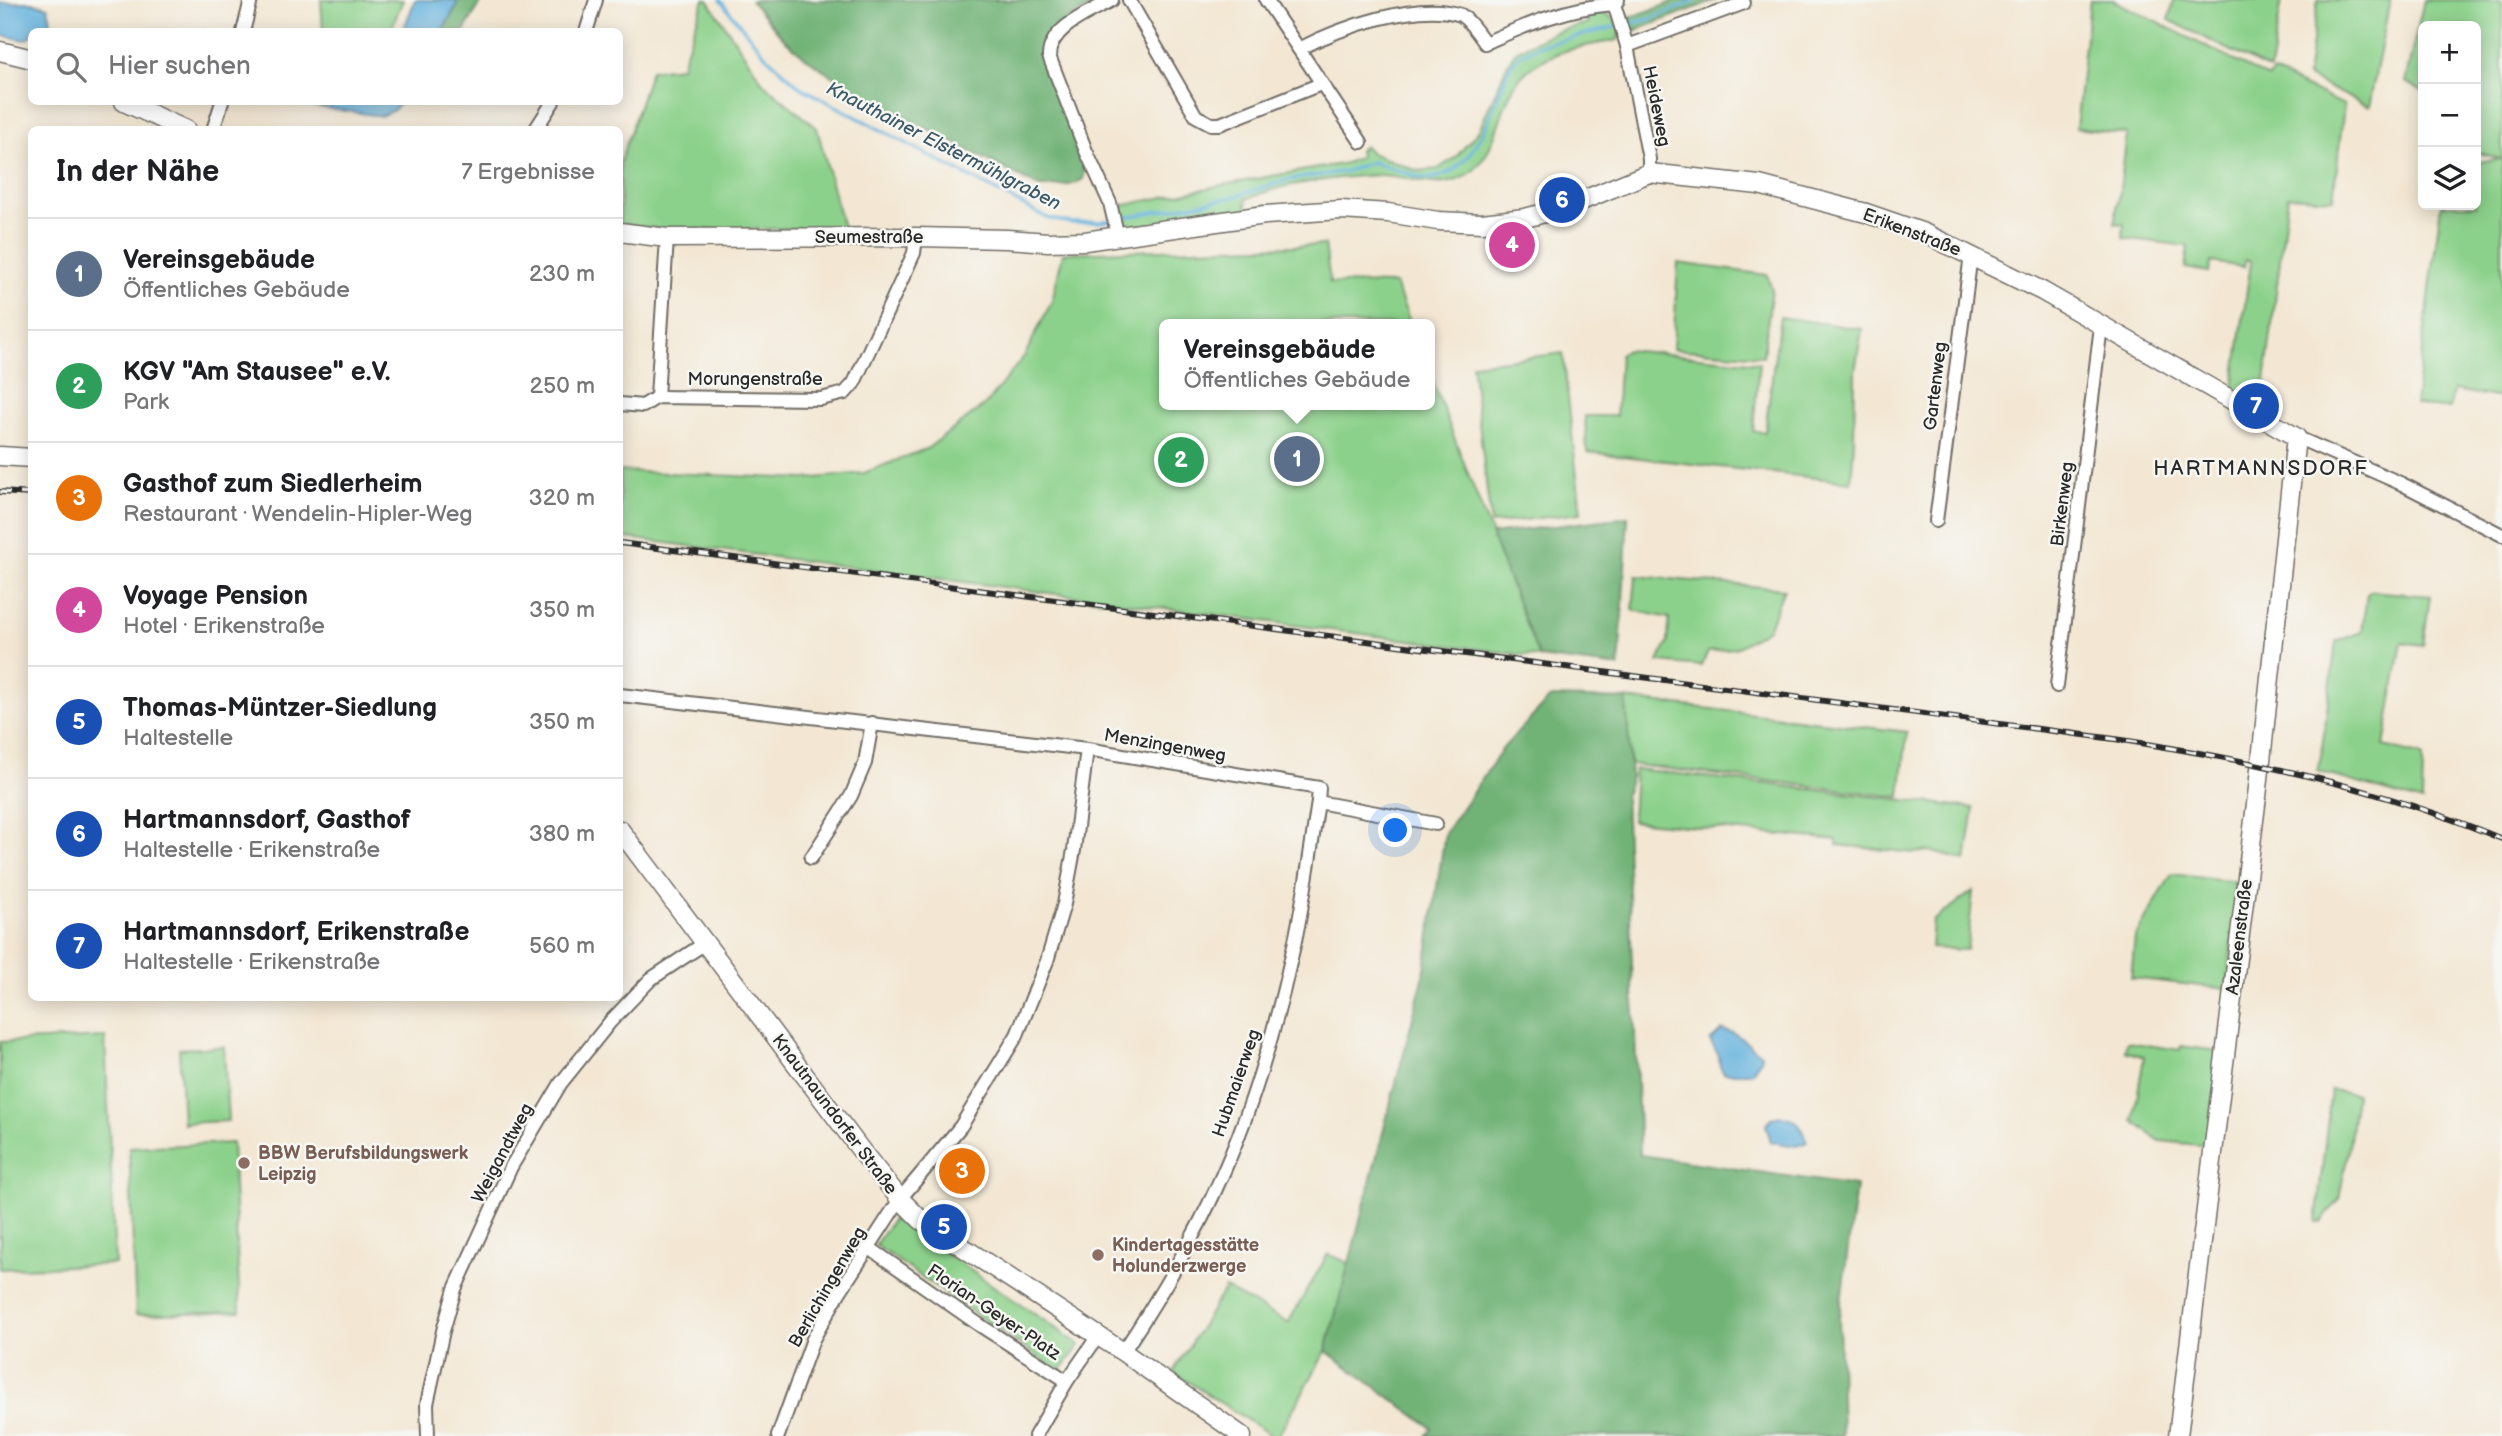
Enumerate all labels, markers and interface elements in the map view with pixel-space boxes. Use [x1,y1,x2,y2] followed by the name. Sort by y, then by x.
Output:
[2418,21,2481,210] map controls
[2418,21,2481,84] button: +
[28,28,623,105] search box
[52,48,90,86] icon: search
[108,51,251,82] text: Hier suchen
[1638,64,1675,148] street label: Heideweg
[822,77,1064,216] water label: Knauthainer Elstermühlgraben
[2418,84,2481,147] button: −
[2418,147,2481,210] button: layers
[56,154,219,190] text: In der Nähe
[461,158,595,186] text: 7 Ergebnisse
[1539,174,1585,226] pin: 6
[1860,204,1964,261] street label: Erikenstraße
[1489,219,1535,271] pin: 4
[815,227,924,248] street label: Seumestraße
[123,245,315,276] text: Vereinsgebäude
[74,260,84,288] text: 1
[529,260,595,288] text: 230 m
[123,276,350,304] text: Öffentliches Gebäude
[1159,319,1435,410] popup
[1184,335,1376,366] text: Vereinsgebäude
[1920,341,1951,432] street label: Gartenweg
[123,357,390,388] text: KGV "Am Stausee" e.V.
[1184,366,1410,394] text: Öffentliches Gebäude
[687,369,823,390] street label: Morungenstraße
[72,372,86,400] text: 2
[529,372,595,400] text: 250 m
[2233,380,2279,432] pin: 7
[123,388,169,416] text: Park
[1274,433,1320,485] pin: 1
[1158,434,1204,486] pin: 2
[2153,456,2369,481] district label: HARTMANNSDORF
[2047,460,2078,548] street label: Birkenweg
[123,469,422,500] text: Gasthof zum Siedlerheim
[72,484,86,512] text: 3
[529,484,595,512] text: 320 m
[123,500,473,528] text: Restaurant · Wendelin-Hipler-Weg
[123,581,308,612] text: Voyage Pension
[72,596,86,624] text: 4
[529,596,595,624] text: 350 m
[123,612,325,640] text: Hotel · Erikenstraße
[123,693,437,724] text: Thomas-Müntzer-Siedlung
[72,708,86,736] text: 5
[529,708,595,736] text: 350 m
[123,724,233,752] text: Haltestelle
[1102,724,1228,767] street label: Menzingenweg
[123,805,410,836] text: Hartmannsdorf, Gasthof
[1378,813,1412,847] your location
[72,820,86,848] text: 6
[529,820,595,848] text: 380 m
[123,836,380,864] text: Haltestelle · Erikenstraße
[2222,878,2257,996] street label: Azaleenstraße
[123,917,469,948] text: Hartmannsdorf, Erikenstraße
[73,932,85,960] text: 7
[529,932,595,960] text: 560 m
[123,948,380,976] text: Haltestelle · Erikenstraße
[1208,1026,1265,1140] street label: Hubmaierweg
[768,1030,902,1199] street label: Knautnaundorfer Straße
[467,1100,538,1207] street label: Weigandtweg
[258,1143,469,1185] place label: BBW Berufsbildungswerk Leipzig
[939,1145,985,1197] pin: 3
[236,1155,252,1171] marker: BBW Berufsbildungswerk Leipzig
[921,1201,967,1253] pin: 5
[784,1223,870,1351] street label: Berlichingenweg
[1112,1235,1259,1277] place label: Kindertagesstätte Holunderzwerge
[1090,1247,1106,1263] marker: Kindertagesstätte Holunderzwerge
[923,1260,1065,1365] street label: Florian-Geyer-Platz

